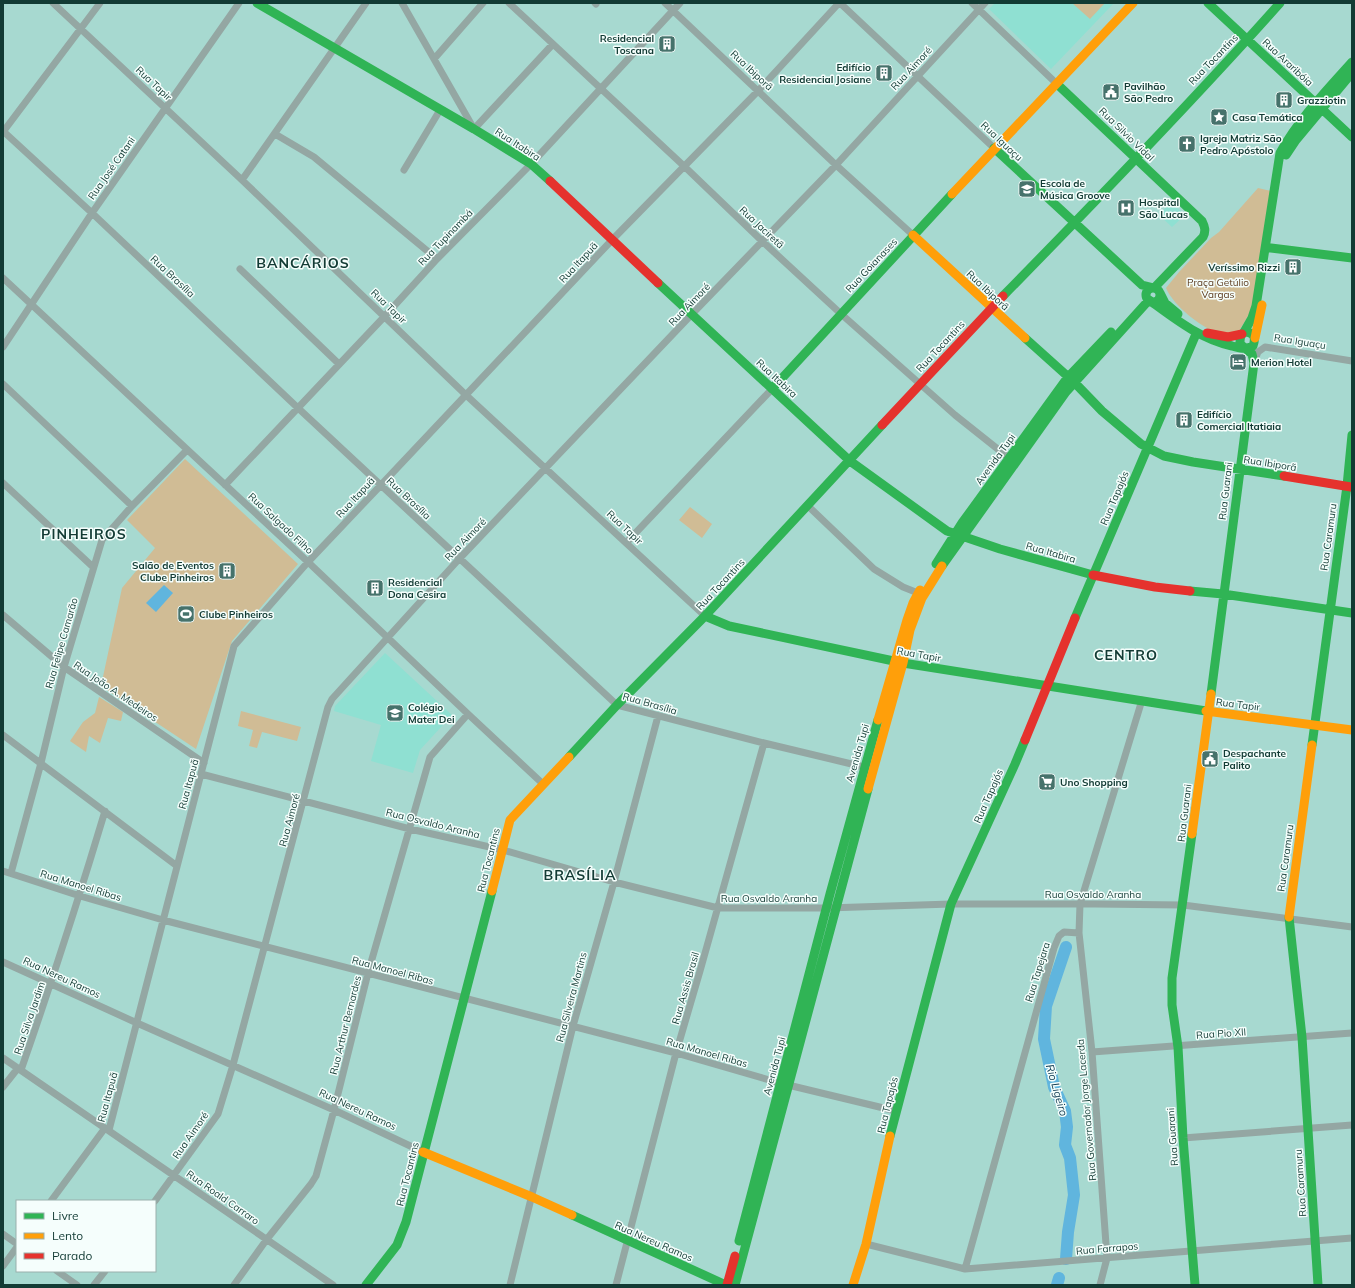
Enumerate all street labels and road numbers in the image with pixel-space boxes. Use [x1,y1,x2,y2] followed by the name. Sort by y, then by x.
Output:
[1186,31,1241,88] street label: Rua Tocantins
[1260,36,1316,89] street label: Rua Araribóia
[888,44,935,93] street label: Rua Aimoré
[728,47,776,93] street label: Rua Ibiporã
[133,63,175,104] street label: Rua Tapir
[1096,105,1157,164] street label: Rua Silvio Vidal
[978,119,1025,164] street label: Rua Iguaçu
[493,125,543,164] street label: Rua Itabira
[85,134,138,202] street label: Rua José Catani
[737,203,787,251] street label: Rua Jaciretã
[415,206,476,268] street label: Rua Tupinambá
[843,235,900,295] street label: Rua Goianases
[556,239,601,285] street label: Rua Itapuã
[148,253,198,300] street label: Rua Brasília
[964,267,1012,313] street label: Rua Ibiporã
[666,280,713,328] street label: Rua Aimoré
[368,286,409,327] street label: Rua Tapir
[913,318,968,375] street label: Rua Tocantins
[1273,331,1327,352] street label: Rua Iguaçu
[753,356,800,401] street label: Rua Itabira
[972,431,1018,487] street label: Avenida Tupi
[1242,453,1297,474] street label: Rua Ibiporã
[1215,461,1235,521] street label: Rua Guarani
[1097,469,1132,527] street label: Rua Tapajós
[333,474,378,520] street label: Rua Itapuã
[384,475,434,522] street label: Rua Brasília
[245,490,316,557] street label: Rua Salgado Filho
[1317,503,1340,571] street label: Rua Caramuru
[604,507,646,548] street label: Rua Tapir
[442,515,489,563] street label: Rua Aimoré
[1024,539,1077,566] street label: Rua Itabira
[693,556,748,613] street label: Rua Tocantins
[42,596,81,690] street label: Rua Felipe Camarão
[896,644,942,665] street label: Rua Tapir
[71,658,160,725] street label: Rua João A. Medeiros
[621,690,679,717] street label: Rua Brasília
[1215,695,1261,714] street label: Rua Tapir
[843,722,872,784] street label: Avenida Tupi
[176,758,201,811] street label: Rua Itapuã
[971,767,1006,825] street label: Rua Tapajós
[1174,783,1194,843] street label: Rua Guarani
[276,792,303,848] street label: Rua Aimoré
[385,806,481,841] street label: Rua Osvaldo Aranha
[1274,824,1297,892] street label: Rua Caramuru
[474,827,503,894] street label: Rua Tocantins
[39,867,123,904] street label: Rua Manoel Ribas
[1045,888,1141,901] street label: Rua Osvaldo Aranha
[721,892,817,905] street label: Rua Osvaldo Aranha
[1022,941,1053,1004] street label: Rua Tapejara
[553,951,590,1044] street label: Rua Silveira Martins
[669,951,702,1026] street label: Rua Assis Brasil
[351,953,435,988] street label: Rua Manoel Ribas
[21,954,103,1001] street label: Rua Nereu Ramos
[327,974,364,1076] street label: Rua Arthur Bernardes
[11,980,48,1056] street label: Rua Silva Jardim
[1196,1025,1247,1042] street label: Rua Pio XII
[665,1035,749,1070] street label: Rua Manoel Ribas
[760,1035,789,1097] street label: Avenida Tupi
[1074,1038,1099,1181] street label: Rua Governador Jorge Lacerda
[95,1071,120,1124] street label: Rua Itapuã
[874,1076,901,1135] street label: Rua Tapajós
[317,1086,399,1133] street label: Rua Nereu Ramos
[1164,1107,1181,1166] street label: Rua Guarani
[169,1109,211,1161] street label: Rua Aimoré
[393,1141,422,1208] street label: Rua Tocantins
[1292,1149,1309,1217] street label: Rua Caramuru
[184,1167,262,1228] street label: Rua Roald Carraro
[613,1218,695,1264] street label: Rua Nereu Ramos
[1075,1239,1139,1258] street label: Rua Farrapos

